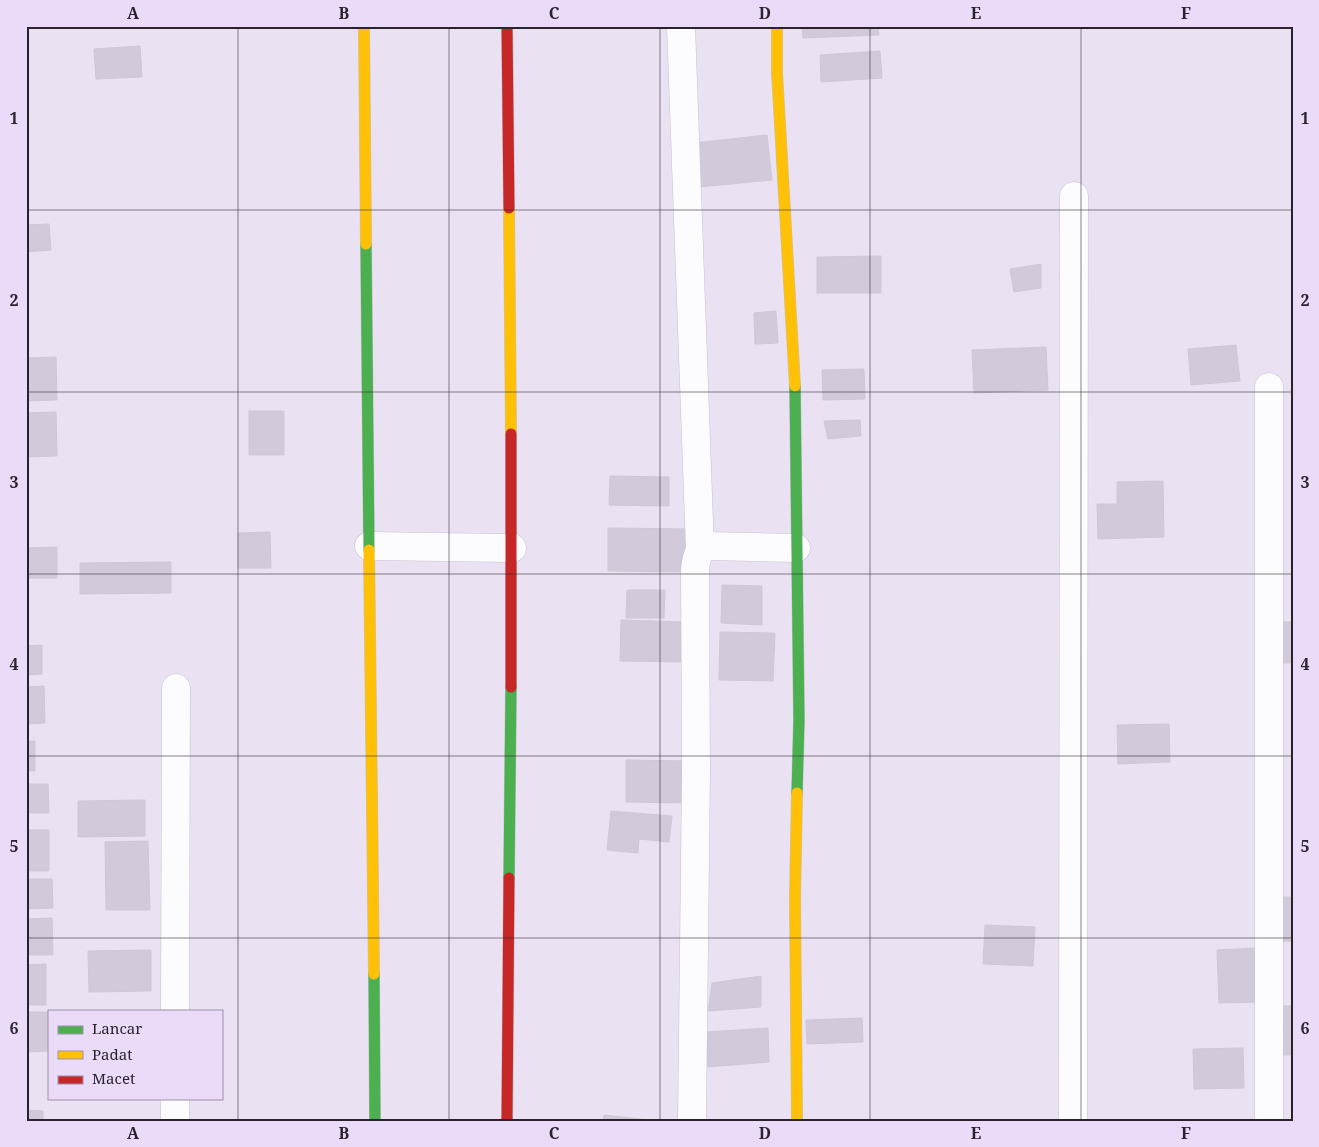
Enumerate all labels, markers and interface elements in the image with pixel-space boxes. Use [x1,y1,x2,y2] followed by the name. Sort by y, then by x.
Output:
[127,2,140,24] text: A
[339,2,350,24] text: B
[549,2,560,24] text: C
[759,2,771,24] text: D
[971,2,981,24] text: E
[1181,2,1191,24] text: F
[9,107,19,129] text: 1
[1300,107,1310,129] text: 1
[9,289,19,311] text: 2
[1300,289,1310,311] text: 2
[9,471,19,493] text: 3
[1300,471,1310,493] text: 3
[9,653,19,675] text: 4
[1300,653,1310,675] text: 4
[9,835,19,857] text: 5
[1300,835,1310,857] text: 5
[48,1010,222,1100] legend
[9,1017,19,1039] text: 6
[1300,1017,1310,1039] text: 6
[92,1018,142,1038] text: Lancar
[92,1044,132,1064] text: Padat
[92,1068,135,1088] text: Macet
[127,1122,140,1144] text: A
[339,1122,350,1144] text: B
[549,1122,560,1144] text: C
[759,1122,771,1144] text: D
[971,1122,981,1144] text: E
[1181,1122,1191,1144] text: F

